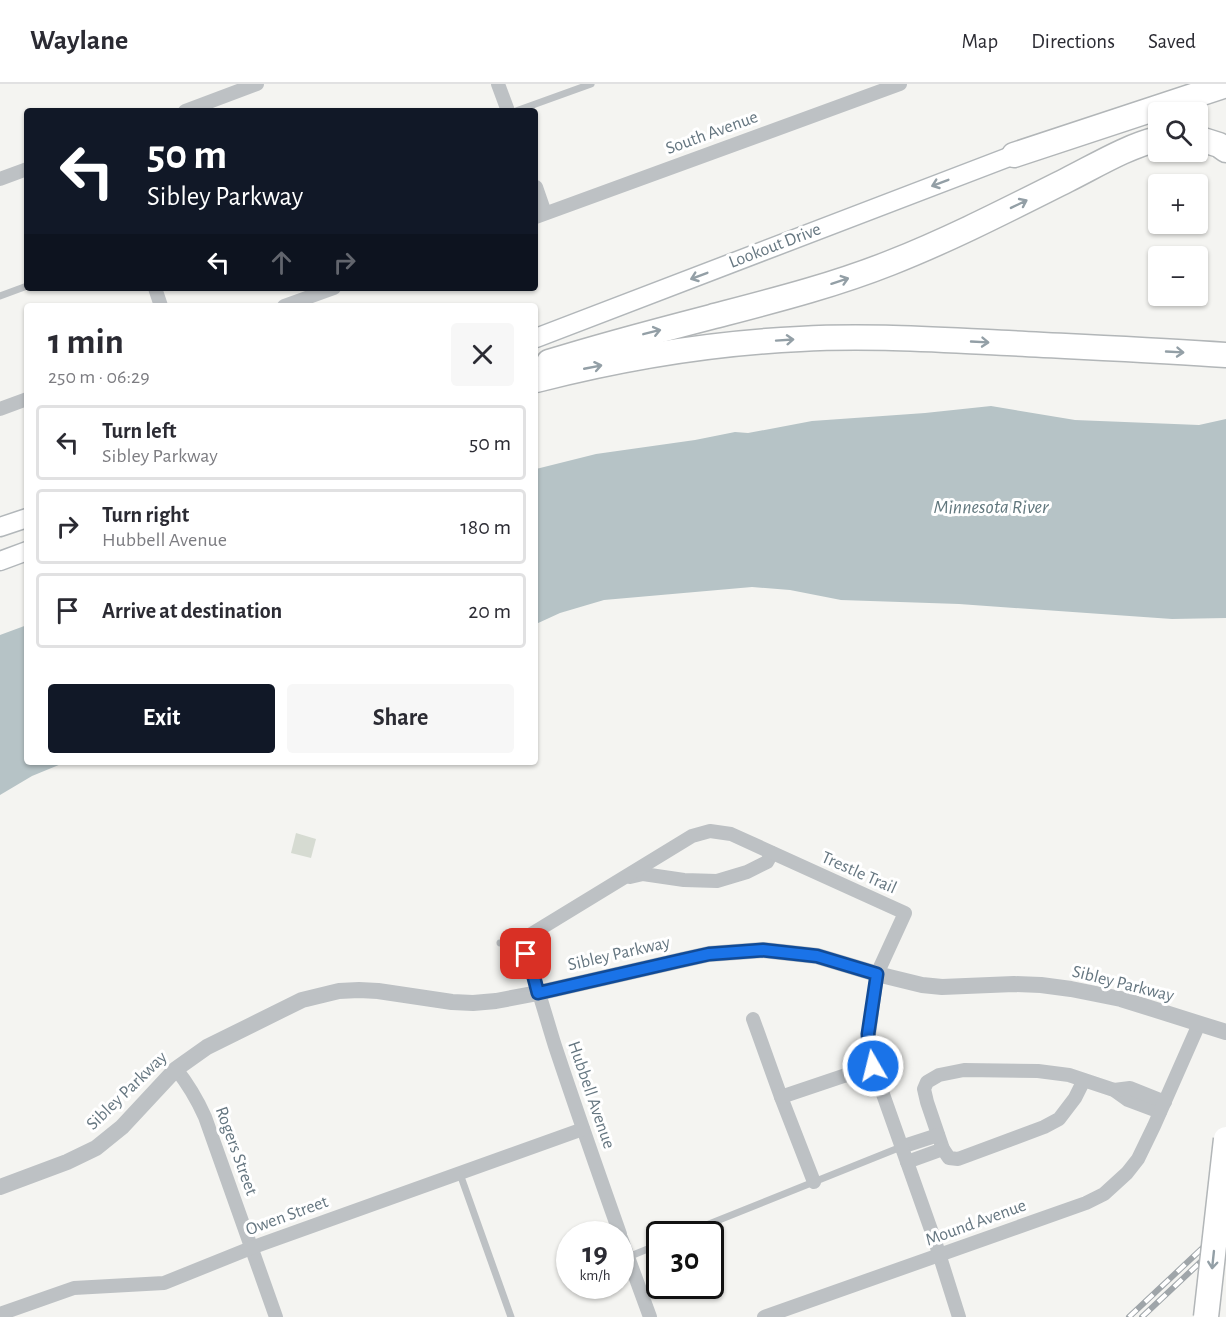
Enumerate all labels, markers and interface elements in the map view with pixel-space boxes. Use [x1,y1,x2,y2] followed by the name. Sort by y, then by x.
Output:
[30,27,128,55] text: Waylane
[962,31,998,52] text: Map
[1031,31,1115,52] text: Directions
[1148,31,1196,52] text: Saved
[1148,102,1208,306] map controls
[1148,102,1208,162] button: search
[663,108,761,158] street label: South Avenue
[48,132,126,210] icon: left
[147,134,227,176] text: 50 m
[1148,174,1208,234] button: +
[931,178,949,189] one-way arrow
[147,183,303,210] text: Sibley Parkway
[1010,197,1028,209] one-way arrow
[726,220,824,272] street label: Lookout Drive
[202,246,235,279] icon: left
[265,246,298,279] icon: ahead
[328,246,361,279] icon: right
[1148,246,1208,306] button: −
[690,271,708,282] one-way arrow
[830,275,849,286] one-way arrow
[451,323,514,386] button: close
[48,324,124,360] text: 1 min
[642,325,661,337] one-way arrow
[775,334,795,345] one-way arrow
[970,336,990,347] one-way arrow
[1165,347,1185,358] one-way arrow
[582,361,602,372] one-way arrow
[48,367,150,387] text: 250 m · 06:29
[102,420,176,442] text: Turn left
[51,426,84,459] icon: left
[469,432,511,454] text: 50 m
[102,446,218,466] text: Sibley Parkway
[933,497,1049,517] water label: Minnesota River
[102,504,189,526] text: Turn right
[51,510,84,543] icon: right
[460,516,511,538] text: 180 m
[102,530,227,550] text: Hubbell Avenue
[51,594,84,627] icon: arrive
[102,600,282,622] text: Arrive at destination
[468,600,511,622] text: 20 m
[48,684,275,753] button: Exit
[287,684,514,753] button: Share
[819,848,899,898] street label: Trestle Trail
[500,928,551,979] pin
[566,933,672,974] street label: Sibley Parkway
[509,937,542,970] icon: arrive
[1070,963,1176,1005] street label: Sibley Parkway
[841,1034,905,1098] position arrow
[564,1039,618,1151] street label: Hubbell Avenue
[83,1048,171,1134] street label: Sibley Parkway
[212,1104,260,1198] street label: Rogers Street
[243,1193,331,1239] street label: Owen Street
[923,1196,1029,1250] street label: Mound Avenue
[646,1221,724,1299] speed limit sign: 30
[582,1238,608,1268] text: 19
[1207,1249,1218,1269] one-way arrow
[580,1268,610,1283] text: km/h

